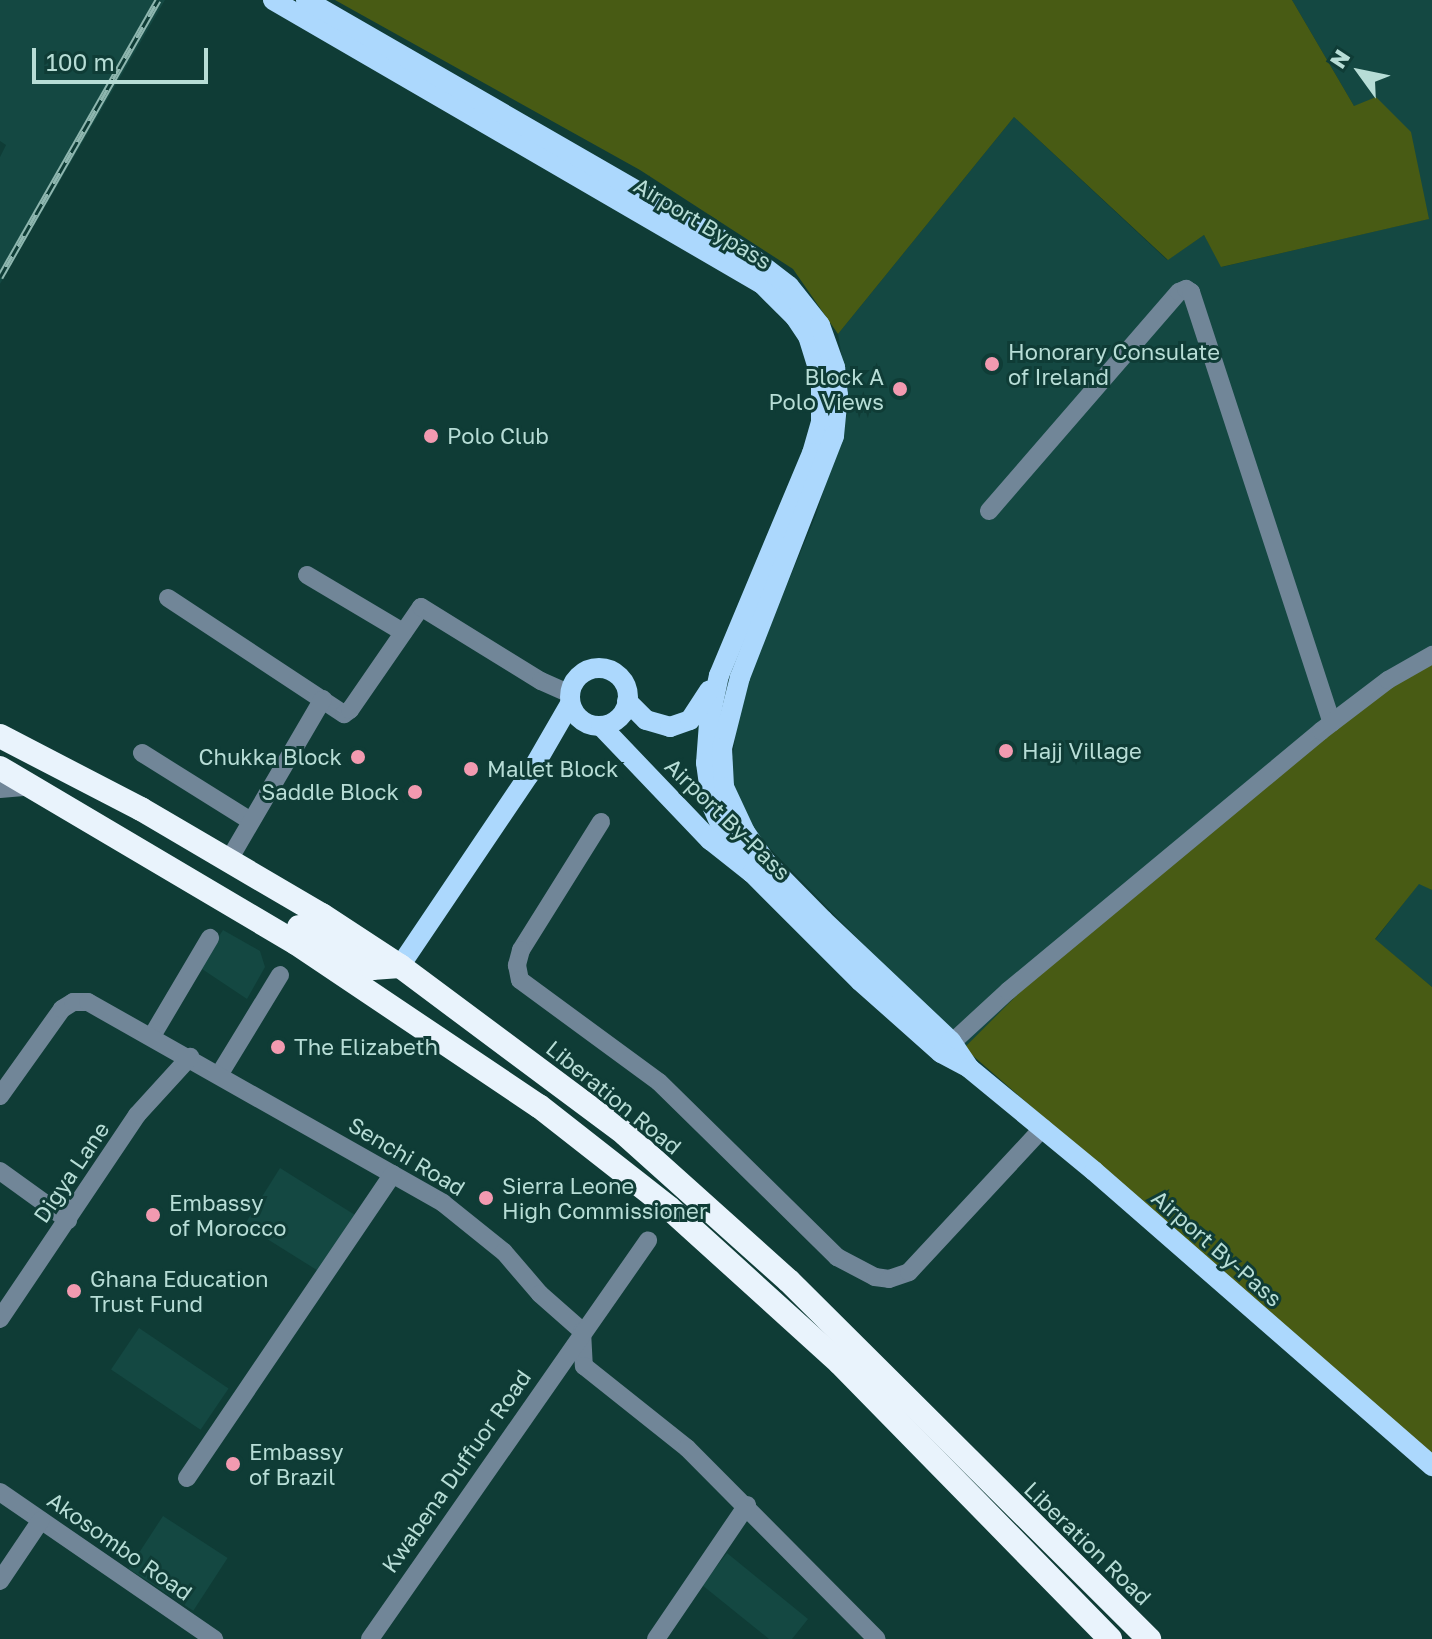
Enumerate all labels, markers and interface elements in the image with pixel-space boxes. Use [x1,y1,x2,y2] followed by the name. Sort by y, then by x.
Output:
[36,32,212,82] scale bar
[1320,32,1400,112] north arrow
[1324,44,1355,73] text: N
[46,47,115,76] text: 100 m
[630,172,776,274] street label: Airport Bypass
[1008,338,1220,390] place label: Honorary Consulate of Ireland
[983,355,1001,373] marker: Honorary Consulate of Ireland
[768,363,884,414] place label: Block A Polo Views
[891,380,909,398] marker: Block A Polo Views
[447,423,549,449] place label: Polo Club
[422,427,440,445] marker: Polo Club
[1022,738,1142,764] place label: Hajj Village
[997,742,1015,760] marker: Hajj Village
[198,744,342,770] place label: Chukka Block
[349,748,367,766] marker: Chukka Block
[660,753,796,885] street label: Airport By-Pass
[487,756,618,782] place label: Mallet Block
[462,760,480,778] marker: Mallet Block
[261,779,399,805] place label: Saddle Block
[406,783,424,801] marker: Saddle Block
[294,1034,438,1060] place label: The Elizabeth
[541,1034,687,1160] street label: Liberation Road
[269,1038,287,1056] marker: The Elizabeth
[344,1111,470,1201] street label: Senchi Road
[28,1117,114,1227] street label: Digya Lane
[502,1172,707,1224] place label: Sierra Leone High Commissioner
[1146,1184,1288,1312] street label: Airport By-Pass
[169,1189,286,1240] place label: Embassy of Morocco
[477,1189,495,1207] marker: Sierra Leone High Commissioner
[144,1206,162,1224] marker: Embassy of Morocco
[90,1265,269,1316] place label: Ghana Education Trust Fund
[65,1282,83,1300] marker: Ghana Education Trust Fund
[376,1364,536,1578] street label: Kwabena Duffuor Road
[249,1438,343,1490] place label: Embassy of Brazil
[224,1455,242,1473] marker: Embassy of Brazil
[1019,1476,1157,1610] street label: Liberation Road
[43,1486,197,1606] street label: Akosombo Road

